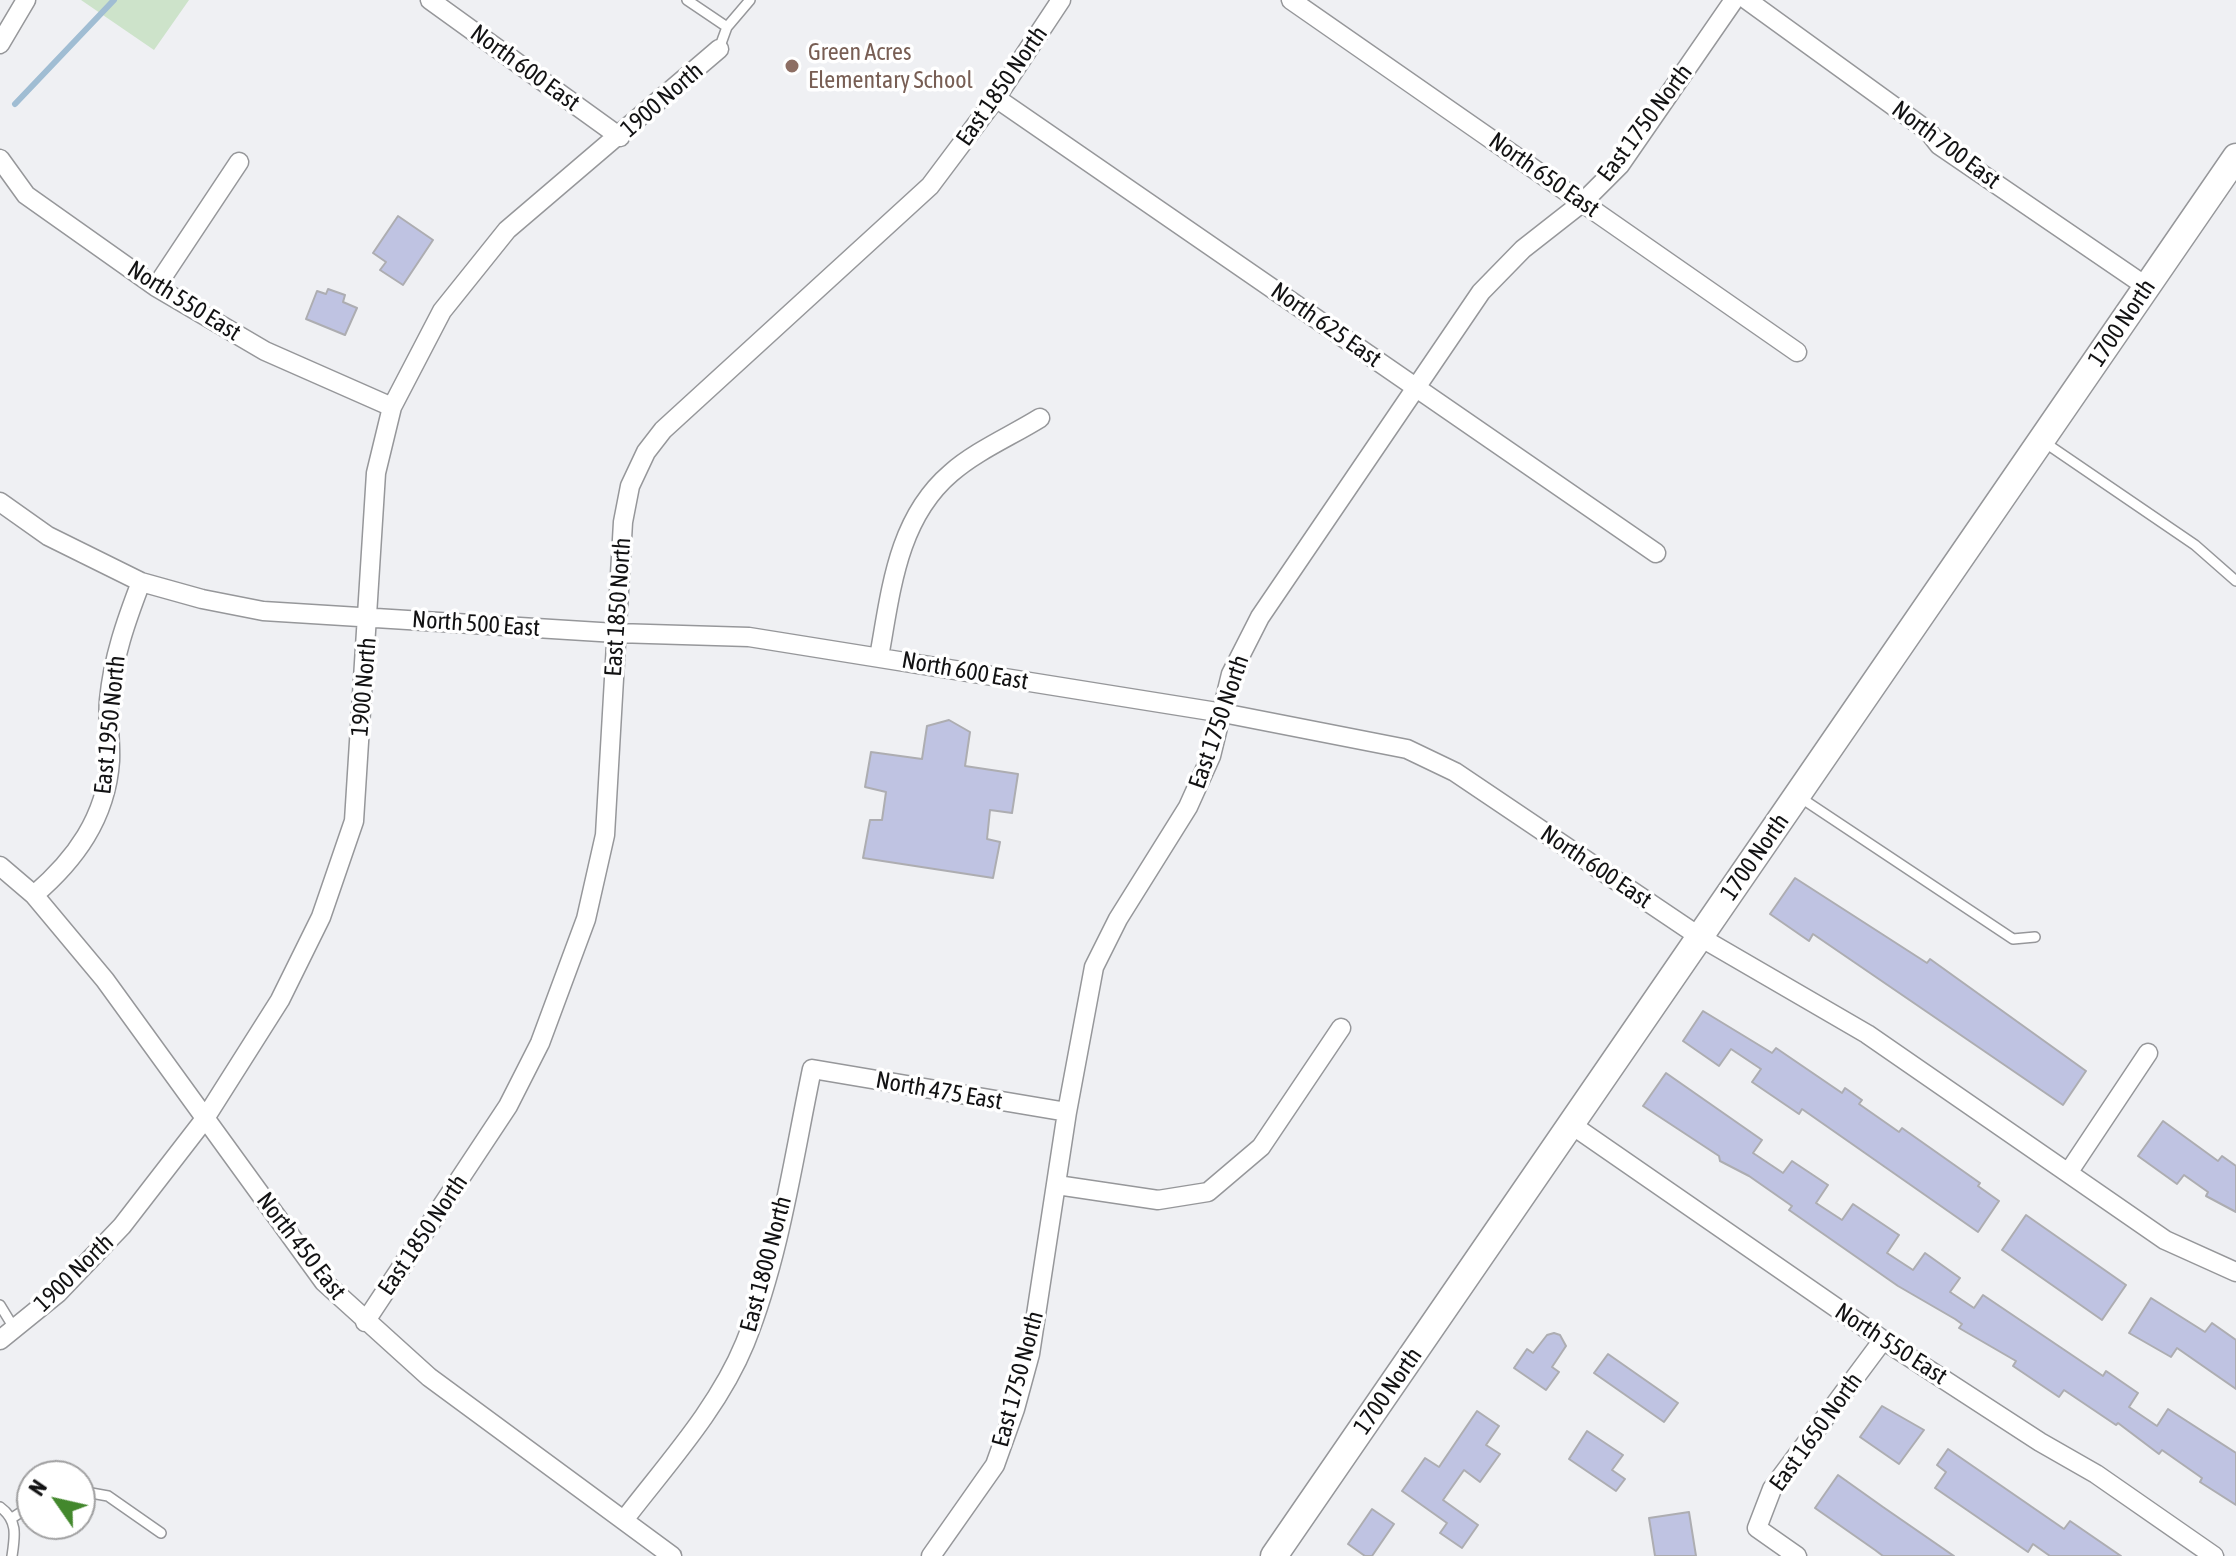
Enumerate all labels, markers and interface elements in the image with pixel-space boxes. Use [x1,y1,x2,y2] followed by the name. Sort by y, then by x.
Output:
[465,19,585,117] street label: North 600 East
[950,21,1054,151] street label: East 1850 North
[808,38,973,94] place label: Green Acres Elementary School
[615,57,709,143] street label: 1900 North
[783,57,801,75] marker: Green Acres Elementary School
[1592,59,1698,187] street label: East 1750 North
[1886,95,2006,195] street label: North 700 East
[1483,126,1605,224] street label: North 650 East
[122,255,246,347] street label: North 550 East
[2082,274,2162,372] street label: 1700 North
[1265,276,1387,374] street label: North 625 East
[599,537,637,677] street label: East 1850 North
[411,605,541,643] street label: North 500 East
[345,636,383,738] street label: 1900 North
[899,646,1031,696] street label: North 600 East
[1183,651,1255,793] street label: East 1750 North
[88,654,132,796] street label: East 1950 North
[1715,808,1795,906] street label: 1700 North
[1535,819,1657,915] street label: North 600 East
[873,1066,1005,1116] street label: North 475 East
[372,1169,474,1301] street label: East 1850 North
[250,1187,352,1305] street label: North 450 East
[734,1193,798,1335] street label: East 1800 North
[28,1228,120,1318] street label: 1900 North
[1829,1297,1953,1391] street label: North 550 East
[986,1308,1050,1450] street label: East 1750 North
[1348,1342,1428,1440] street label: 1700 North
[1763,1367,1869,1497] street label: East 1650 North
[16,1460,96,1540] north arrow
[23,1475,52,1500] text: N

